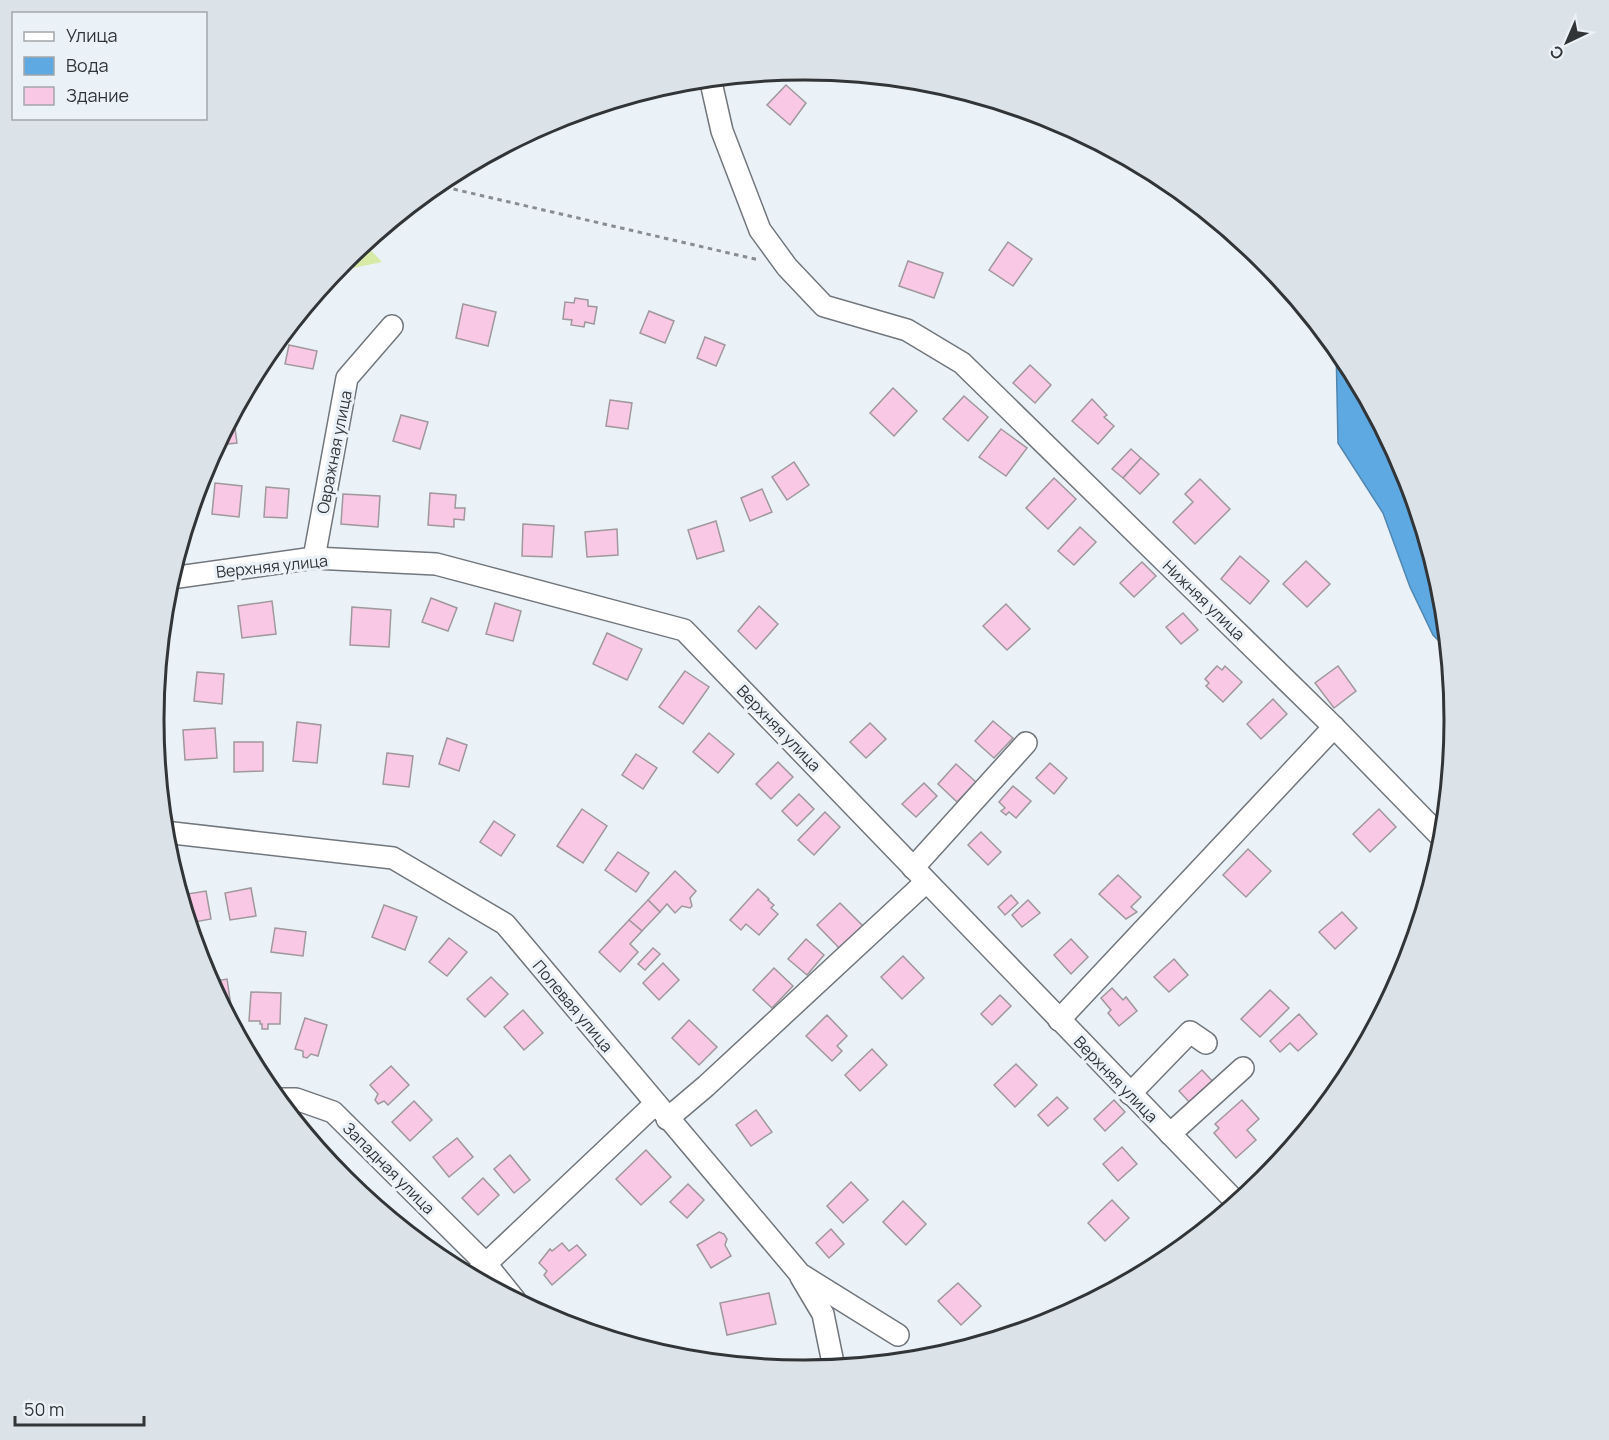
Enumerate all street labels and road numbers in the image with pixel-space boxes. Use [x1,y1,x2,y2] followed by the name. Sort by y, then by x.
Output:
[311,388,357,516] street label: Овражная улица
[215,549,329,583] street label: Верхняя улица
[1158,555,1250,645] street label: Нижняя улица
[732,680,826,776] street label: Верхняя улица
[528,955,618,1057] street label: Полевая улица
[1069,1031,1163,1127] street label: Верхняя улица
[338,1117,440,1219] street label: Западная улица

